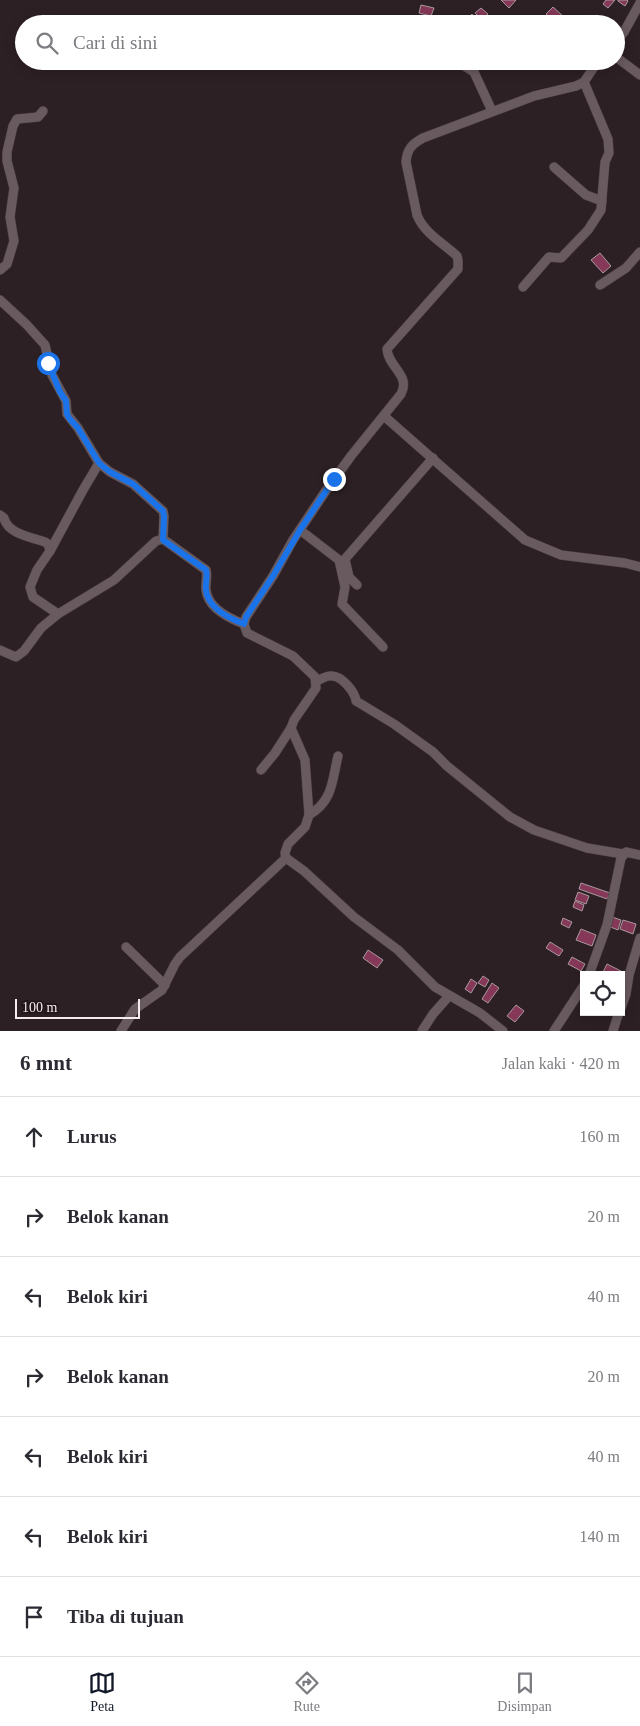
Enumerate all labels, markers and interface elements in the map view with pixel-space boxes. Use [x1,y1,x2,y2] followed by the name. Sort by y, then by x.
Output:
[15,15,625,70] search box
[33,29,61,57] icon: search
[73,32,157,53] text: Cari di sini
[37,352,60,375] route start
[323,468,346,491] route end
[580,971,625,1016] map controls
[580,971,625,1016] button: locate
[15,996,140,1019] scale bar
[22,1000,57,1015] text: 100 m
[20,1051,72,1075] text: 6 mnt
[502,1055,620,1072] text: Jalan kaki · 420 m
[20,1123,48,1151] icon: ahead
[67,1126,117,1147] text: Lurus
[580,1128,620,1145] text: 160 m
[20,1203,48,1231] icon: right
[67,1206,169,1227] text: Belok kanan
[588,1208,620,1225] text: 20 m
[20,1283,48,1311] icon: left
[67,1286,148,1307] text: Belok kiri
[588,1288,620,1305] text: 40 m
[20,1363,48,1391] icon: right
[67,1366,169,1387] text: Belok kanan
[588,1368,620,1385] text: 20 m
[20,1443,48,1471] icon: left
[67,1446,148,1467] text: Belok kiri
[588,1448,620,1465] text: 40 m
[20,1523,48,1551] icon: left
[67,1526,148,1547] text: Belok kiri
[580,1528,620,1545] text: 140 m
[20,1603,48,1631] icon: arrive
[67,1606,184,1627] text: Tiba di tujuan
[88,1669,116,1715] tab: Peta
[293,1669,321,1715] tab: Rute
[497,1669,552,1715] tab: Disimpan

